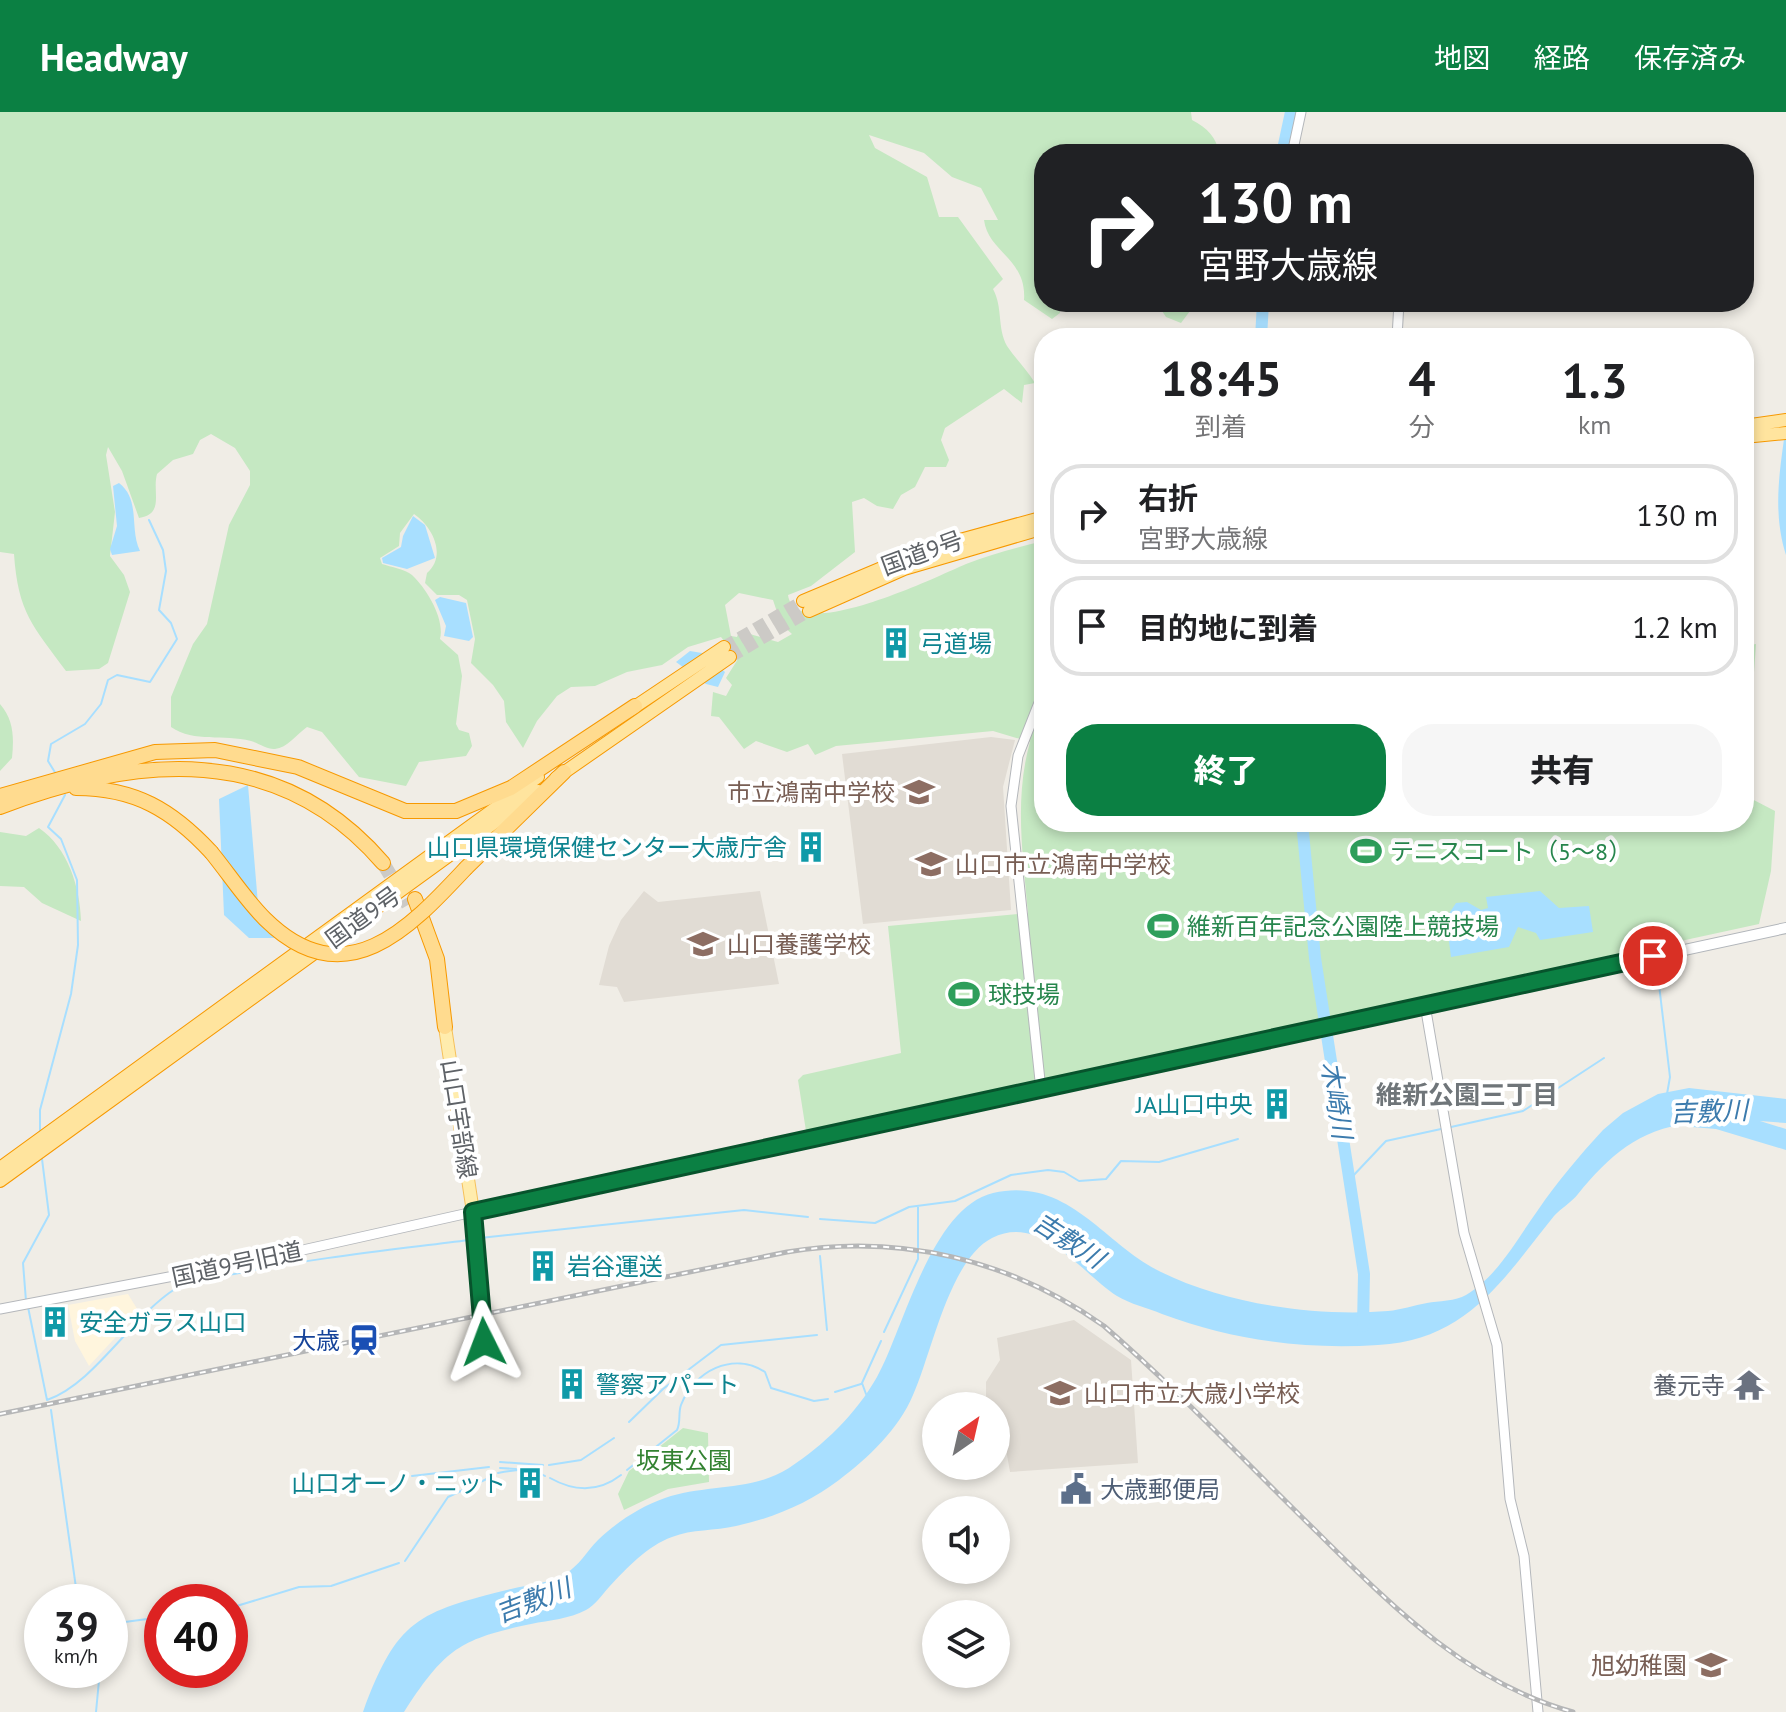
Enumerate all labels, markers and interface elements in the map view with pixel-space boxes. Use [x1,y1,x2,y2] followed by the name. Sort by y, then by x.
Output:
[40,32,188,81] text: Headway
[1434,39,1490,76] text: 地図
[1534,39,1590,76] text: 経路
[1634,39,1746,76] text: 保存済み
[1198,166,1353,238] text: 130 m
[1066,176,1170,280] icon: right
[1198,241,1378,288] text: 宮野大歳線
[1160,347,1282,409] text: 18:45
[1408,347,1435,409] text: 4
[1562,349,1628,411] text: 1.3
[1578,408,1611,441] text: km
[1195,410,1247,443] text: 到着
[1409,410,1435,443] text: 分
[1138,478,1198,517] text: 右折
[1070,492,1114,536] icon: right
[1637,495,1718,534] text: 130 m
[1138,522,1268,555] text: 宮野大歳線
[877,524,967,582] street label: 国道9号
[1070,604,1114,648] icon: arrive
[1632,607,1718,646] text: 1.2 km
[1138,608,1318,647] text: 目的地に到着
[879,626,913,660] building icon: 弓道場
[920,628,992,659] place label: 弓道場
[1066,724,1386,816] button: 終了
[1402,724,1722,816] button: 共有
[902,775,936,809] school or university icon: 市立鴻南中学校
[727,777,895,808] place label: 市立鴻南中学校
[794,830,828,864] building icon: 山口県環境保健センター大歳庁舎
[427,832,787,863] place label: 山口県環境保健センター大歳庁舎
[1349,834,1383,868] sports icon: テニスコート（5～8）
[1390,836,1632,867] place label: テニスコート（5～8）
[914,847,948,881] school or university icon: 山口市立鴻南中学校
[955,849,1171,880] place label: 山口市立鴻南中学校
[319,879,407,955] street label: 国道9号
[1146,909,1180,943] sports icon: 維新百年記念公園陸上競技場
[1187,911,1499,942] place label: 維新百年記念公園陸上競技場
[1619,922,1687,990] pin
[686,927,720,961] school or university icon: 山口養護学校
[727,929,871,960] place label: 山口養護学校
[1631,934,1675,978] icon: arrive
[947,977,981,1011] sports icon: 球技場
[988,979,1060,1010] place label: 球技場
[434,1057,484,1181] street label: 山口宇部線
[1315,1059,1360,1144] water label: 木崎川
[1376,1078,1558,1111] district label: 維新公園三丁目
[1260,1087,1294,1121] building icon: JA山口中央
[1135,1089,1253,1120] place label: JA山口中央
[1669,1093,1752,1129] water label: 吉敷川
[1027,1205,1113,1277] water label: 吉敷川
[169,1235,305,1293] street label: 国道9号旧道
[526,1249,560,1283] building icon: 岩谷運送
[567,1251,663,1282] place label: 岩谷運送
[442,1300,526,1384] position arrow
[38,1305,72,1339] building icon: 安全ガラス山口
[79,1307,247,1338] place label: 安全ガラス山口
[347,1323,381,1357] station icon: 大歳
[292,1325,340,1356] place label: 大歳
[555,1367,589,1401] building icon: 警察アパート
[1732,1368,1766,1402] temple icon: 養元寺
[596,1369,740,1400] place label: 警察アパート
[1653,1370,1725,1401] place label: 養元寺
[1043,1376,1077,1410] school or university icon: 山口市立大歳小学校
[1084,1378,1300,1409] place label: 山口市立大歳小学校
[922,1392,1010,1480] north arrow
[922,1392,1010,1688] map controls
[636,1445,732,1476] park label: 坂東公園
[513,1466,547,1500] building icon: 山口オーノ・ニット
[291,1468,506,1499] place label: 山口オーノ・ニット
[1059,1472,1093,1506] public building icon: 大歳郵便局
[1100,1474,1220,1505] place label: 大歳郵便局
[922,1496,1010,1584] button: sound
[491,1570,578,1629] water label: 吉敷川
[144,1584,248,1688] speed limit sign: 40
[53,1600,99,1652] text: 39
[922,1600,1010,1688] button: layers
[54,1643,98,1669] text: km/h
[1694,1648,1728,1682] school or university icon: 旭幼稚園
[1591,1650,1687,1681] place label: 旭幼稚園

